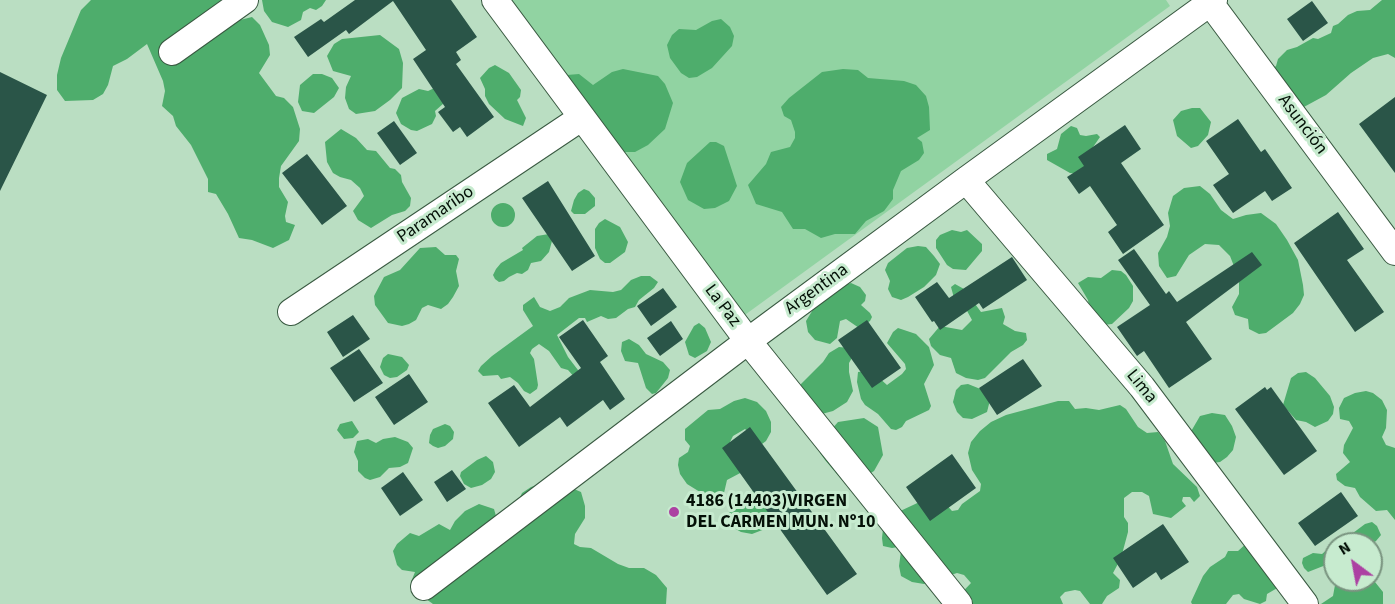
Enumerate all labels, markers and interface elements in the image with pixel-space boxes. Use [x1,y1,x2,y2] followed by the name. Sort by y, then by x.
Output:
[1272,91,1332,159] street label: Asunción
[394,182,478,248] street label: Paramaribo
[781,260,853,320] street label: Argentina
[699,281,745,331] street label: La Paz
[1121,366,1161,408] street label: Lima
[686,491,876,534] place label: 4186 (14403)VIRGEN DEL CARMEN MUN. Nº10
[667,505,681,519] marker: 4186 (14403)VIRGEN DEL CARMEN MUN. Nº10
[1323,532,1383,592] north arrow
[1334,536,1355,561] text: N

